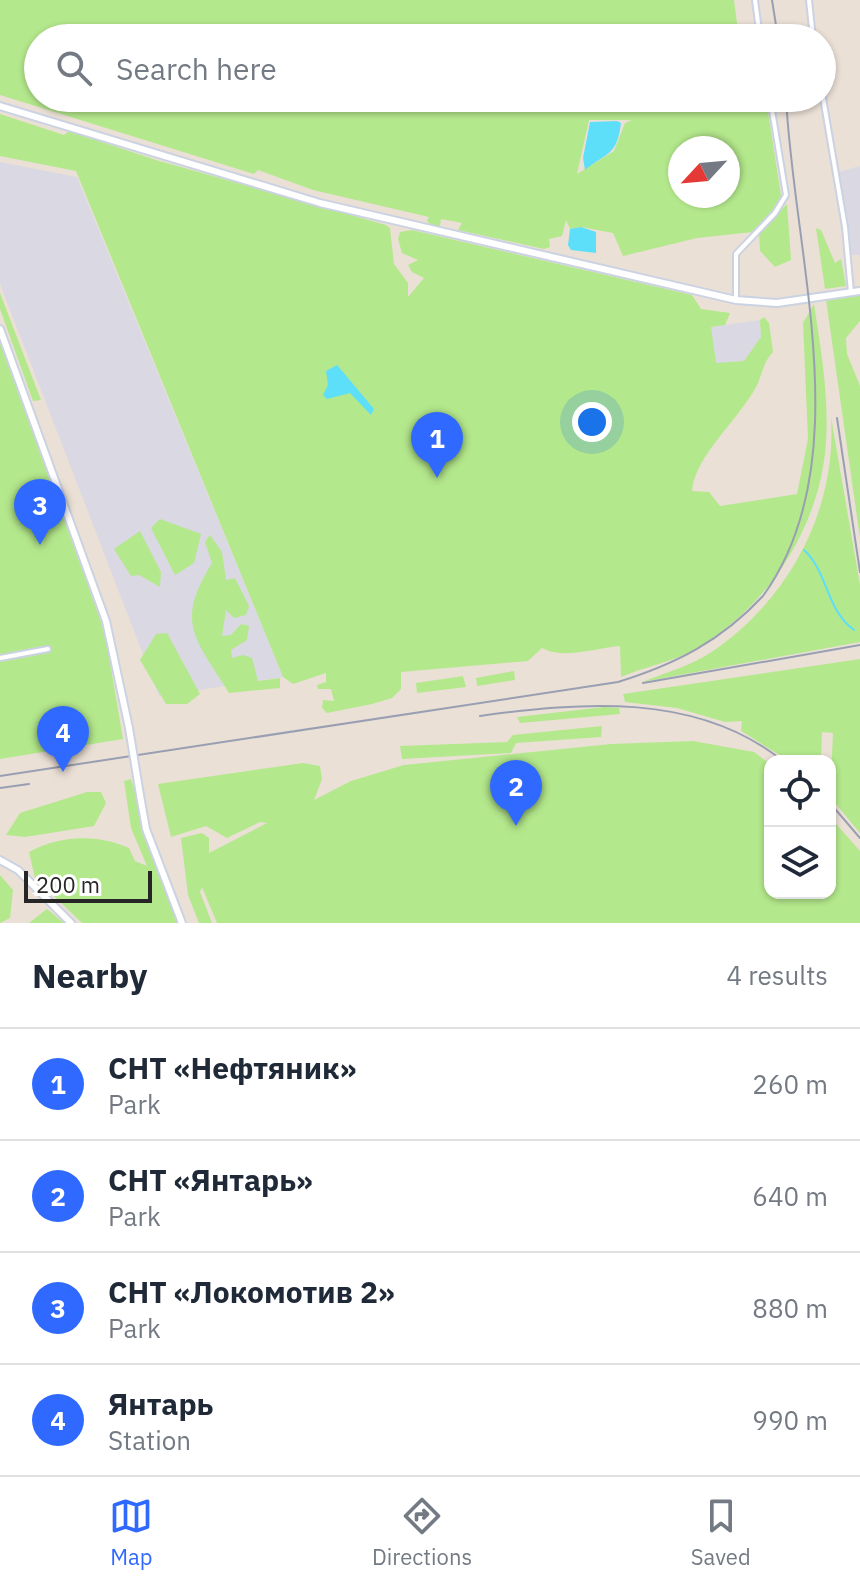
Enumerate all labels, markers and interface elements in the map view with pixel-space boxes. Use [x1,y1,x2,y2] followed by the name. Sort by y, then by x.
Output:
[24,24,836,112] search box
[52,46,96,90] icon: search
[116,49,277,88] text: Search here
[668,136,740,208] north arrow
[572,402,612,442] your location
[411,412,463,478] pin: 1
[14,479,66,545] pin: 3
[37,706,89,772] pin: 4
[764,755,836,899] map controls
[764,755,836,827] button: locate
[490,760,542,826] pin: 2
[764,827,836,899] button: layers
[24,867,152,903] scale bar
[36,870,100,899] text: 200 m
[32,953,147,997] text: Nearby
[726,958,828,992] text: 4 results
[108,1048,357,1087] text: СНТ «Нефтяник»
[50,1067,66,1101] text: 1
[752,1067,828,1101] text: 260 m
[108,1087,161,1121] text: Park
[108,1160,313,1199] text: СНТ «Янтарь»
[50,1179,66,1213] text: 2
[752,1179,828,1213] text: 640 m
[108,1199,161,1233] text: Park
[108,1272,395,1311] text: СНТ «Локомотив 2»
[50,1291,66,1325] text: 3
[752,1291,828,1325] text: 880 m
[108,1311,161,1345] text: Park
[108,1384,213,1423] text: Янтарь
[50,1403,66,1437] text: 4
[752,1403,828,1437] text: 990 m
[108,1423,191,1457] text: Station
[109,1494,153,1571] tab: Map
[372,1494,472,1571] tab: Directions
[691,1494,751,1571] tab: Saved

